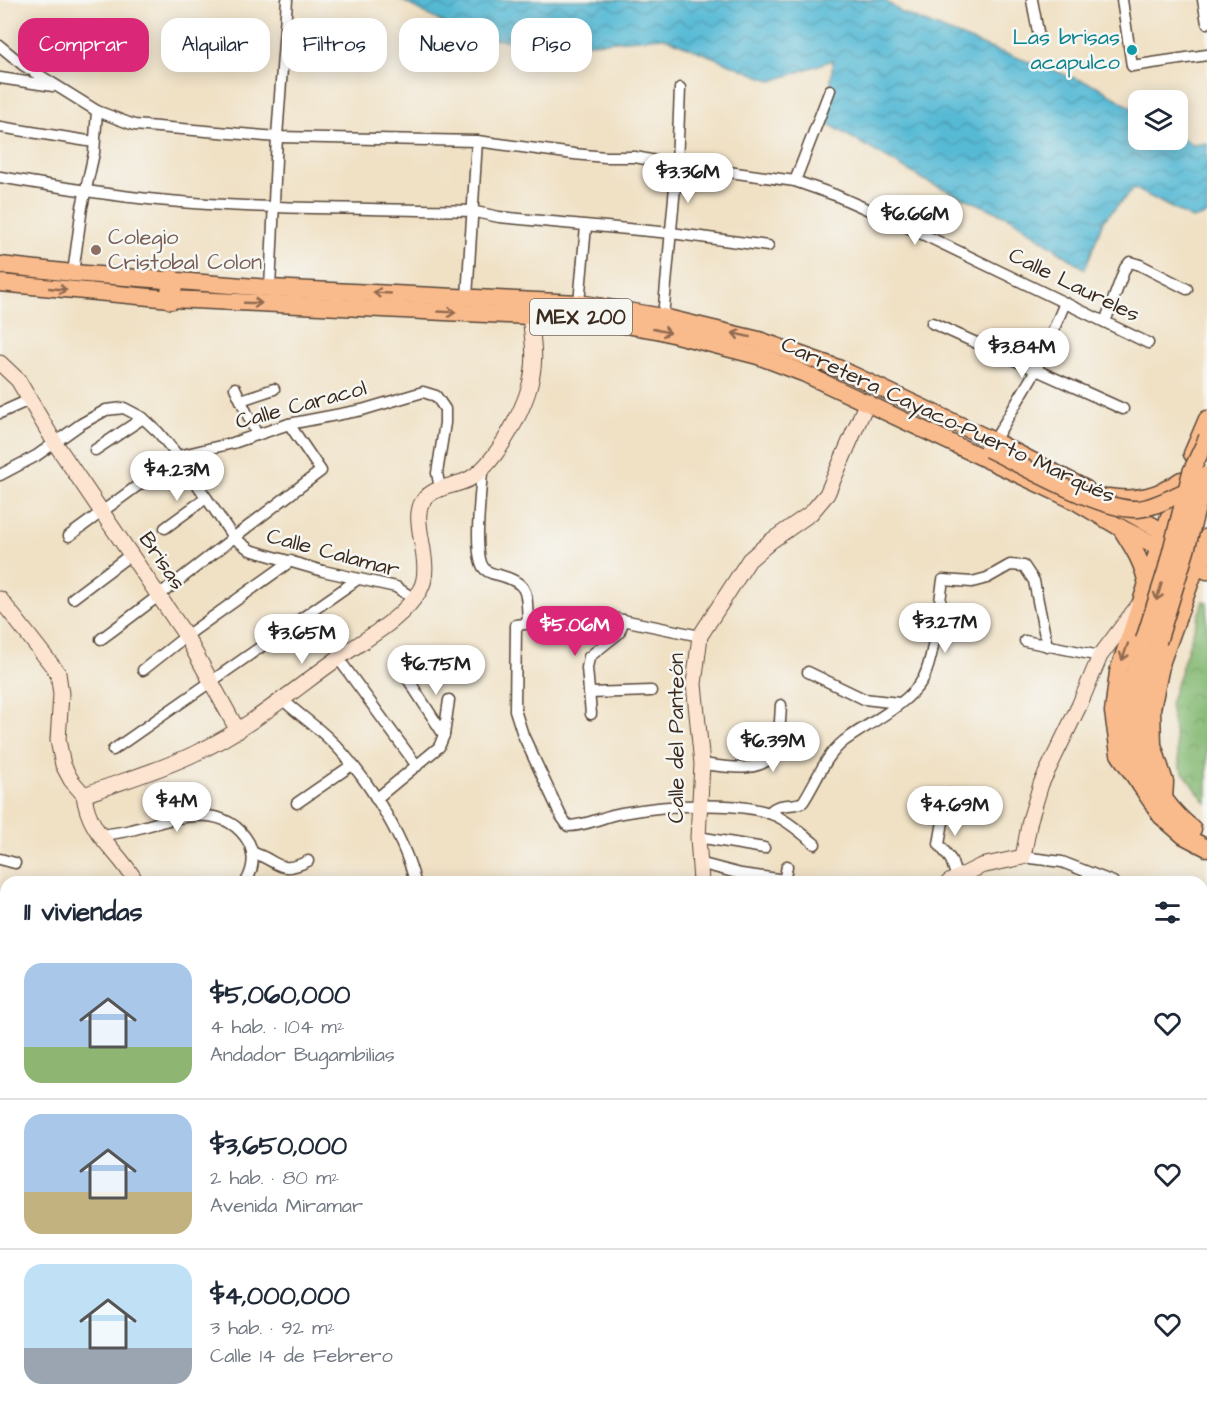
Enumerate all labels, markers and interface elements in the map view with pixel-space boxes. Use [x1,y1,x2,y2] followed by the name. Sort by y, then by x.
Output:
[18,18,149,72] chip: Comprar
[161,18,270,72] chip: Alquilar
[282,18,387,72] chip: Filtros
[399,18,499,72] chip: Nuevo
[511,18,592,72] chip: Piso
[1013,22,1121,78] place label: Las brisas acapulco
[1125,43,1139,57] marker: Las brisas acapulco
[1128,90,1188,150] map controls
[1128,90,1188,150] button: layers
[639,153,737,204] pin: $3.36M
[656,158,720,186] text: $3.36M
[866,195,964,246] pin: $6.66M
[881,200,949,228] text: $6.66M
[108,222,262,278] place label: Colegio Cristobal Colon
[1003,240,1145,330] street label: Calle Laureles
[89,243,103,257] marker: Colegio Cristobal Colon
[48,284,68,295] one-way arrow
[372,288,392,299] one-way arrow
[242,297,262,308] one-way arrow
[530,299,632,335] road number: MEX 200
[437,307,457,318] one-way arrow
[652,326,671,338] one-way arrow
[973,328,1071,379] pin: $3.84M
[732,329,751,341] one-way arrow
[775,329,1120,512] street label: Carretera Cayaco-Puerto Marqués
[988,333,1056,361] text: $3.84M
[232,373,370,437] street label: Calle Caracol
[128,451,226,502] pin: $4.23M
[144,456,210,484] text: $4.23M
[263,520,403,586] street label: Calle Calamar
[131,526,193,596] street label: Brisas
[1153,582,1164,601] one-way arrow
[896,603,994,654] pin: $3.27M
[526,606,624,657] pin: $5.06M
[913,608,977,636] text: $3.27M
[540,611,610,639] text: $5.06M
[253,614,351,665] pin: $3.65M
[268,619,336,647] text: $3.65M
[1118,642,1129,661] one-way arrow
[387,645,485,696] pin: $6.75M
[401,650,471,678] text: $6.75M
[661,653,692,823] street label: Calle del Panteón
[724,722,822,773] pin: $6.39M
[741,727,805,755] text: $6.39M
[148,782,206,833] pin: $4M
[906,786,1004,837] pin: $4.69M
[156,787,198,815] text: $4M
[921,791,989,819] text: $4.69M
[24,894,143,930] text: 11 viviendas
[1151,896,1184,929] icon: filters
[210,977,350,1013] text: $5,060,000
[72,987,144,1059] icon: home
[1151,1007,1184,1040] icon: heart
[210,1013,344,1041] text: 4 hab. · 104 m²
[210,1041,395,1069] text: Andador Bugambilias
[210,1128,347,1164] text: $3,650,000
[72,1138,144,1210] icon: home
[1151,1158,1184,1191] icon: heart
[210,1164,339,1192] text: 2 hab. · 80 m²
[210,1192,363,1220] text: Avenida Miramar
[210,1278,350,1314] text: $4,000,000
[72,1288,144,1360] icon: home
[1151,1308,1184,1341] icon: heart
[210,1314,335,1342] text: 3 hab. · 92 m²
[210,1342,393,1370] text: Calle 14 de Febrero

